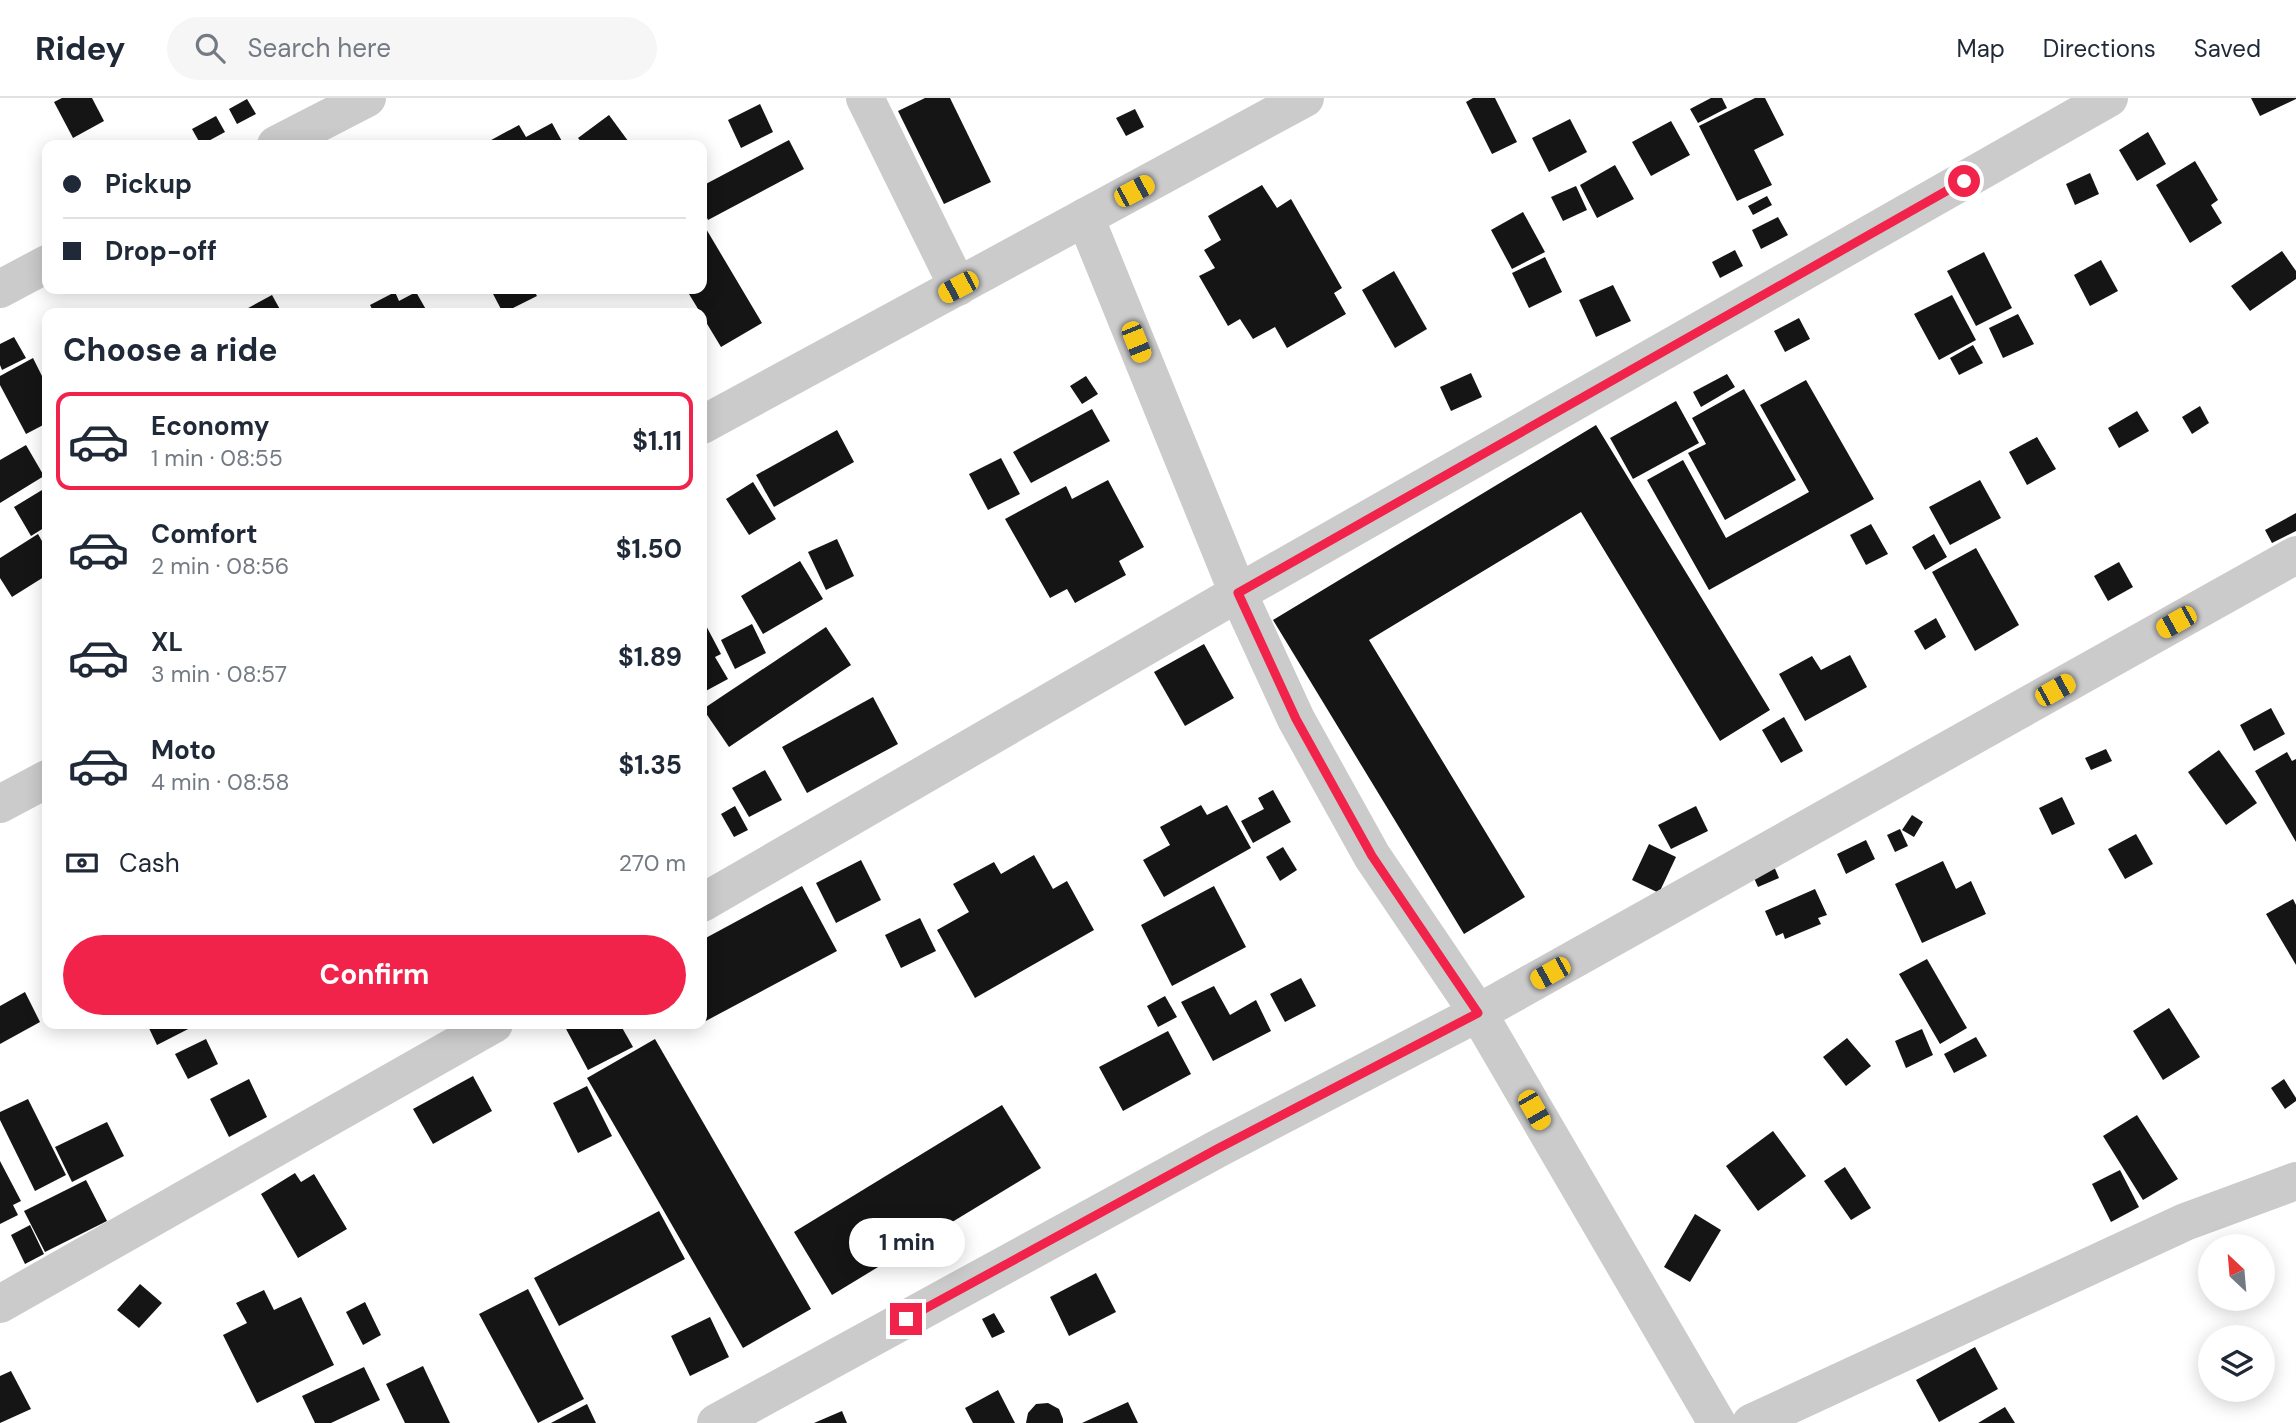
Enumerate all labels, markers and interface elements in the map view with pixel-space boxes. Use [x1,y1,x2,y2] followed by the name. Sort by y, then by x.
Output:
[167,17,657,80] search box
[35,27,125,70] text: Ridey
[191,29,229,67] icon: search
[247,31,391,65] text: Search here
[1957,33,2005,64] text: Map
[2043,33,2156,64] text: Directions
[2194,33,2261,64] text: Saved
[1948,165,1980,197] route start
[105,167,192,201] text: Pickup
[1111,172,1158,210] car
[105,234,217,268] text: Drop-off
[935,268,982,306] car
[1119,319,1154,365] car
[63,329,278,371] text: Choose a ride
[151,409,269,443] text: Economy
[67,410,130,473] icon: car
[632,424,682,458] text: $1.11
[151,443,283,473] text: 1 min · 08:55
[151,517,257,551] text: Comfort
[67,518,130,581] icon: car
[616,532,682,566] text: $1.50
[151,551,289,581] text: 2 min · 08:56
[2153,603,2200,641] car
[151,625,183,659] text: XL
[67,626,130,689] icon: car
[618,640,682,674] text: $1.89
[151,659,287,689] text: 3 min · 08:57
[2032,671,2079,709] car
[151,733,216,767] text: Moto
[67,734,130,797] icon: car
[618,748,682,782] text: $1.35
[151,767,289,797] text: 4 min · 08:58
[63,844,101,882] icon: cash
[119,846,180,880] text: Cash
[619,848,686,878] text: 270 m
[63,935,686,1015] button: Confirm
[1527,954,1574,992] car
[1515,1087,1554,1133] car
[848,1218,964,1266] callout: 1 min
[879,1227,935,1257] text: 1 min
[2198,1234,2275,1311] north arrow
[2198,1234,2275,1402] map controls
[890,1303,922,1335] route end
[2198,1325,2275,1402] button: layers

